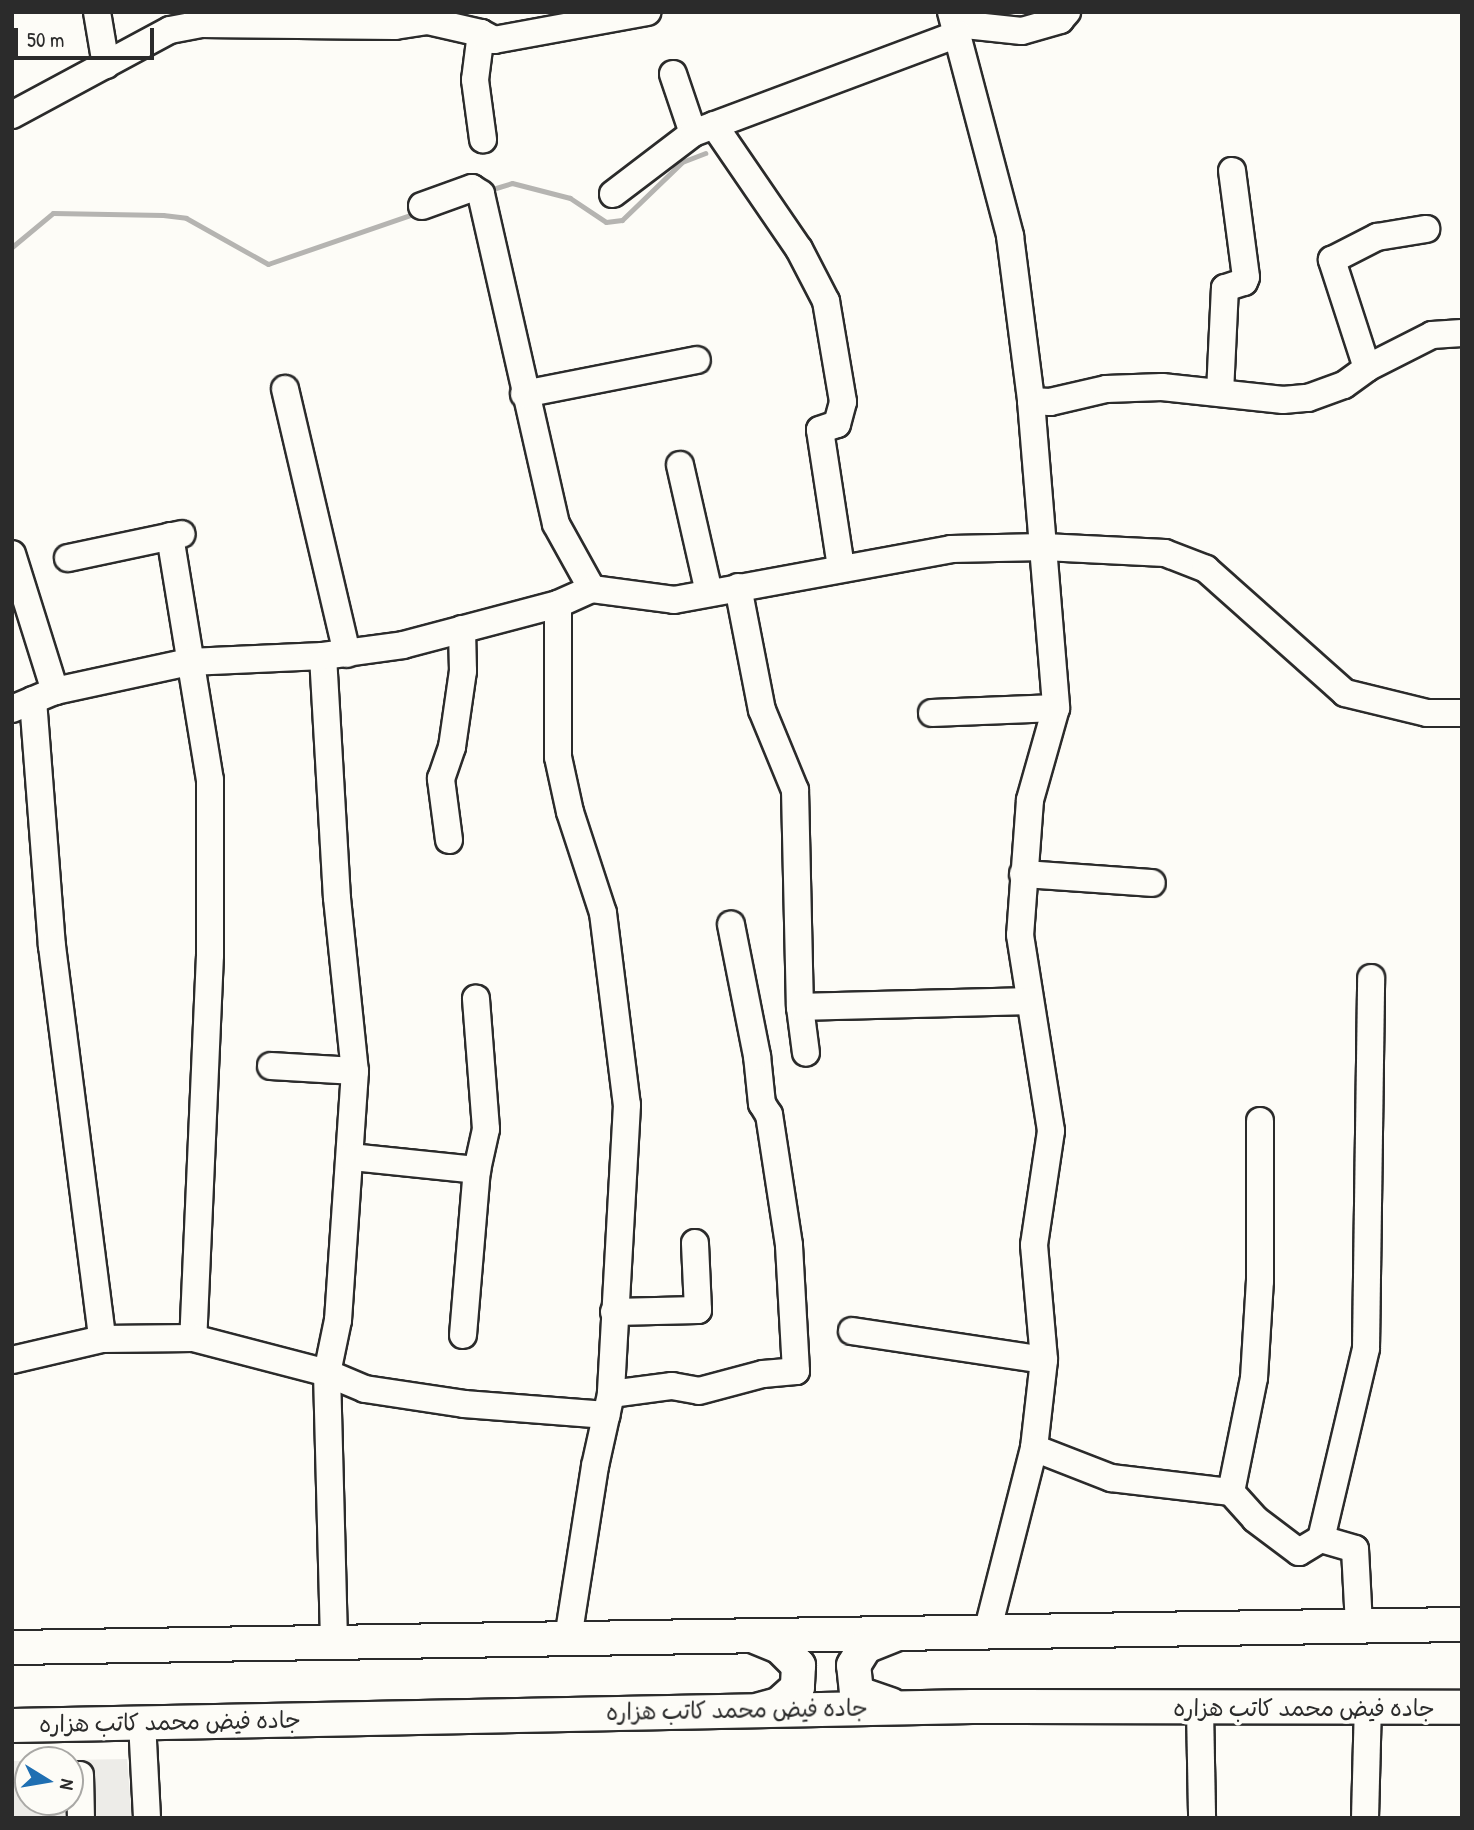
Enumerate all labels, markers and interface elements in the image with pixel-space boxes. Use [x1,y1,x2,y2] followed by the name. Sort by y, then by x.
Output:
[18,14,158,58] scale bar
[27,25,64,54] text: 50 m
[606,1694,868,1726] street label: جاده فیض محمد کاتب هزاره
[1173,1694,1435,1722] street label: جاده فیض محمد کاتب هزاره
[39,1706,301,1738] street label: جاده فیض محمد کاتب هزاره
[14,1746,84,1816] north arrow
[54,1777,81,1792] text: N

